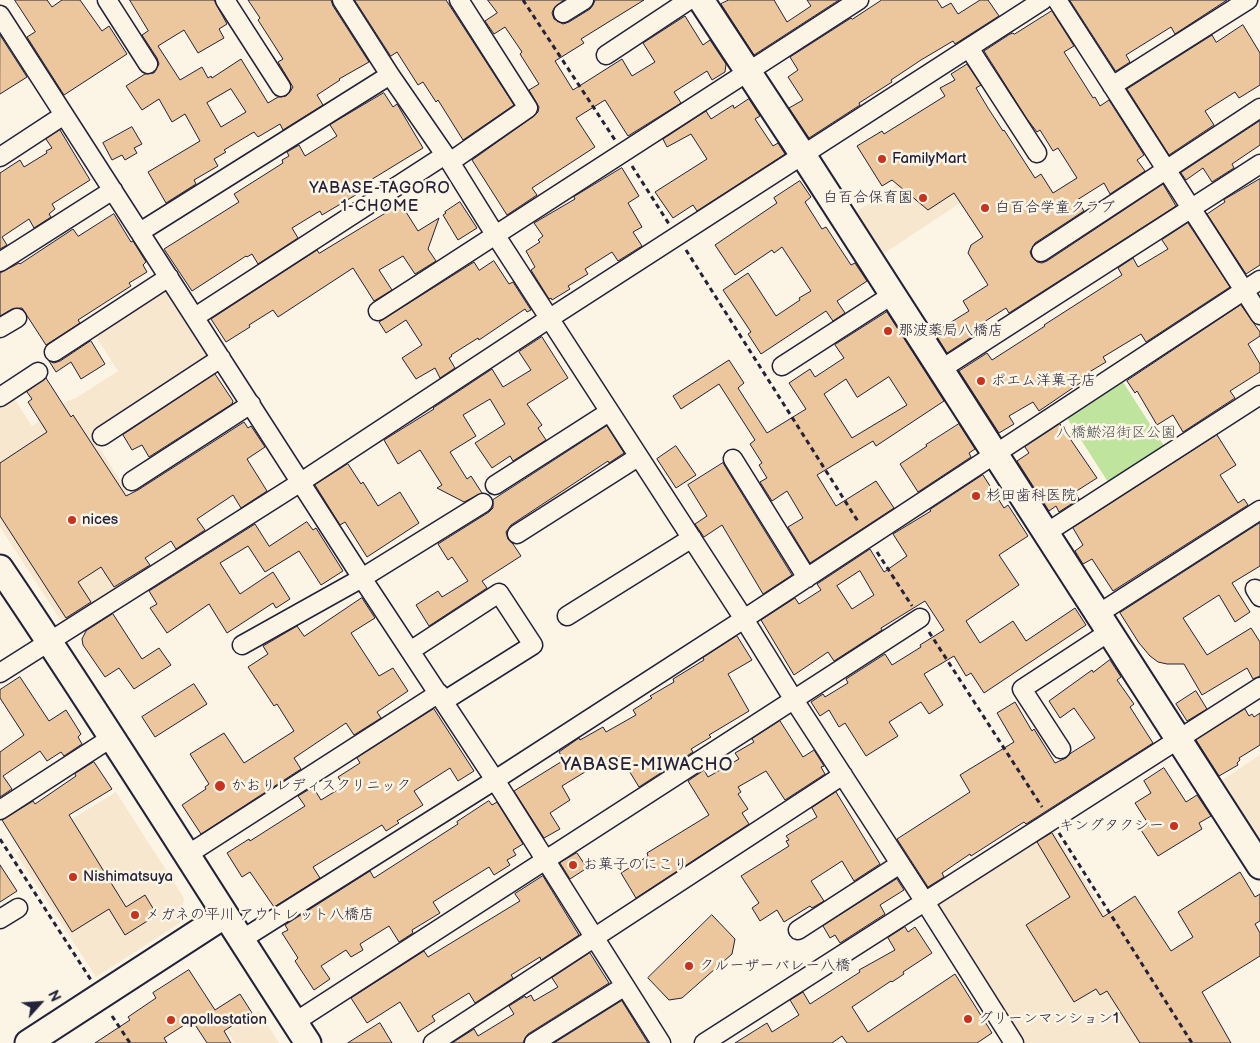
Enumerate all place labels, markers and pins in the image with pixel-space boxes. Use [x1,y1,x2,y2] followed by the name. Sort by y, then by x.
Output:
[892,150,967,168] place label: FamilyMart
[876,153,888,165] marker: FamilyMart
[823,189,913,207] place label: 白百合保育園
[917,192,929,204] marker: 白百合保育園
[995,199,1115,217] place label: 白百合学童クラブ
[979,202,991,214] marker: 白百合学童クラブ
[898,322,1003,340] place label: 那波薬局八橋店
[882,325,894,337] marker: 那波薬局八橋店
[991,372,1096,390] place label: ポエム洋菓子店
[975,375,987,387] marker: ポエム洋菓子店
[986,487,1076,505] place label: 杉田歯科医院
[970,490,982,502] marker: 杉田歯科医院
[82,511,118,529] place label: nices
[66,514,78,526] marker: nices
[231,777,411,795] place label: かおりレディスクリニック
[213,779,227,793] marker: かおりレディスクリニック
[1059,817,1164,835] place label: キングタクシー
[1168,820,1180,832] marker: キングタクシー
[583,856,688,874] place label: お菓子のにこり
[567,859,579,871] marker: お菓子のにこり
[83,868,173,886] place label: Nishimatsuya
[67,871,79,883] marker: Nishimatsuya
[145,906,374,924] place label: メガネの平川 アウトレット八橋店
[129,909,141,921] marker: メガネの平川 アウトレット八橋店
[699,957,850,975] place label: クルーザーバレー八橋
[683,960,695,972] marker: クルーザーバレー八橋
[978,1010,1119,1028] place label: グリーンマンション1
[181,1011,267,1029] place label: apollostation
[962,1013,974,1025] marker: グリーンマンション1
[165,1014,177,1026] marker: apollostation

